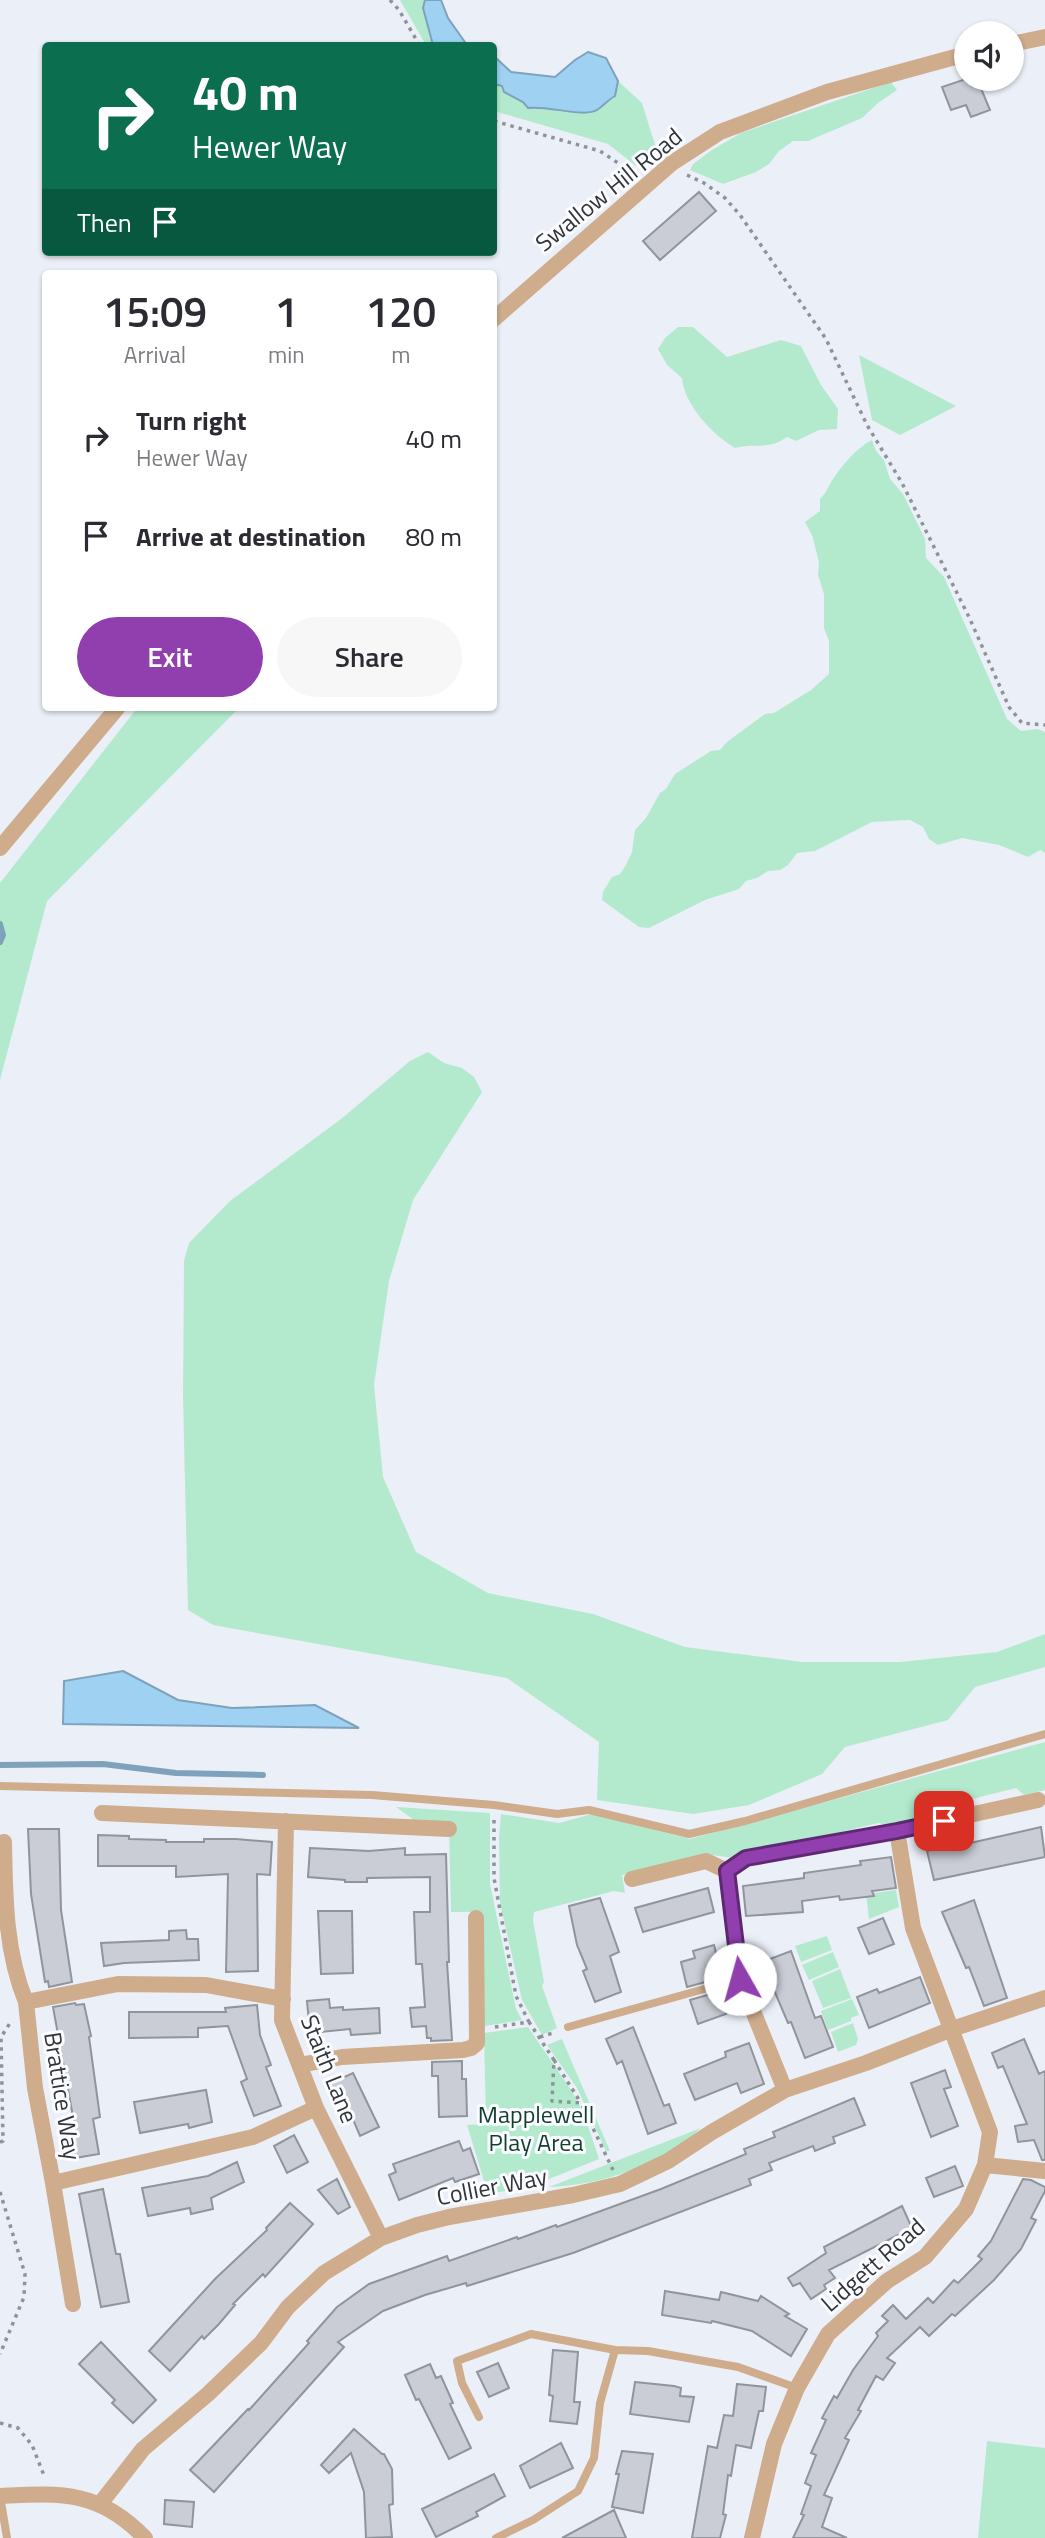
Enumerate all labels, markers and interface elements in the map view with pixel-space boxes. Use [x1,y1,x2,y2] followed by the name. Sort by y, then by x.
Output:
[954,21,1024,91] map controls
[954,21,1024,91] button: sound
[192,54,299,129] text: 40 m
[77,70,168,161] icon: right
[527,119,690,260] street label: Swallow Hill Road
[192,122,347,170] text: Hewer Way
[77,203,132,242] text: Then
[146,203,184,241] icon: arrive
[103,279,207,343] text: 15:09
[275,279,298,343] text: 1
[366,279,436,343] text: 120
[124,337,186,372] text: Arrival
[268,337,305,372] text: min
[391,337,410,372] text: m
[136,401,247,440] text: Turn right
[77,419,115,457] icon: right
[405,419,462,458] text: 40 m
[136,440,248,475] text: Hewer Way
[77,517,115,555] icon: arrive
[136,517,366,556] text: Arrive at destination
[405,517,462,556] text: 80 m
[77,617,263,697] button: Exit
[277,617,462,697] button: Share
[914,1791,974,1851] pin
[925,1802,963,1840] icon: arrive
[703,1942,777,2016] position arrow
[292,2009,368,2128] street label: Staith Lane
[35,2029,91,2163] street label: Brattice Way
[478,2096,594,2160] park label: Mapplewell Play Area
[433,2158,551,2214] street label: Collier Way
[812,2209,932,2320] street label: Lidgett Road

